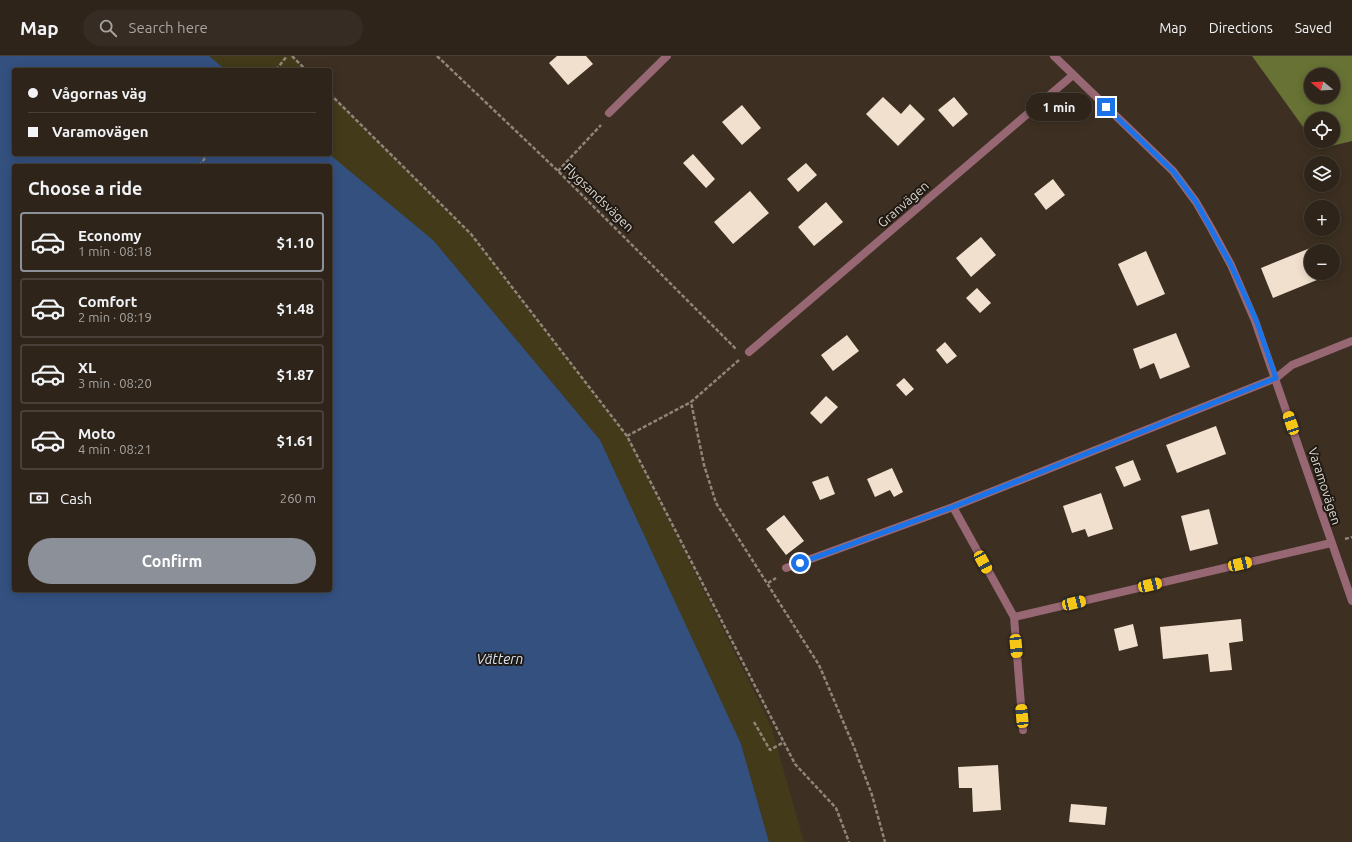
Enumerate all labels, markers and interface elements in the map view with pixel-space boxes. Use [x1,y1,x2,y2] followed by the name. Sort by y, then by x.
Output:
[83,10,363,46] search box
[20,17,59,39] text: Map
[97,17,119,39] icon: search
[129,19,208,36] text: Search here
[1159,20,1187,36] text: Map
[1209,20,1273,36] text: Directions
[1295,20,1332,36] text: Saved
[1304,68,1340,104] north arrow
[1304,68,1340,280] map controls
[52,85,147,102] text: Vågornas väg
[1026,93,1092,121] callout: 1 min
[1097,98,1115,116] route end
[1043,100,1075,114] text: 1 min
[1304,112,1340,148] button: locate
[52,123,148,140] text: Varamovägen
[1304,156,1340,192] button: layers
[561,160,637,234] street label: Flygsandsvägen
[28,178,142,198] text: Choose a ride
[875,178,931,230] street label: Granvägen
[1304,200,1340,236] button: +
[30,224,66,260] icon: car
[78,227,142,244] text: Economy
[276,234,314,251] text: $1.10
[78,244,152,258] text: 1 min · 08:18
[1304,244,1340,280] button: −
[30,290,66,326] icon: car
[78,293,137,310] text: Comfort
[276,300,314,317] text: $1.48
[78,310,152,324] text: 2 min · 08:19
[30,356,66,392] icon: car
[78,359,96,376] text: XL
[276,366,314,383] text: $1.87
[78,376,152,390] text: 3 min · 08:20
[1281,410,1301,436] car
[30,422,66,458] icon: car
[78,425,116,442] text: Moto
[276,432,314,449] text: $1.61
[78,442,152,456] text: 4 min · 08:21
[1306,446,1344,526] street label: Varamovägen
[28,487,50,509] icon: cash
[60,490,92,507] text: Cash
[280,491,316,505] text: 260 m
[28,538,316,584] button: Confirm
[972,549,994,575] car
[791,554,809,572] route start
[1227,555,1253,573] car
[1137,576,1163,594] car
[1061,594,1087,612] car
[1009,634,1023,658] car
[477,651,523,667] water label: Vättern
[1015,704,1029,728] car

